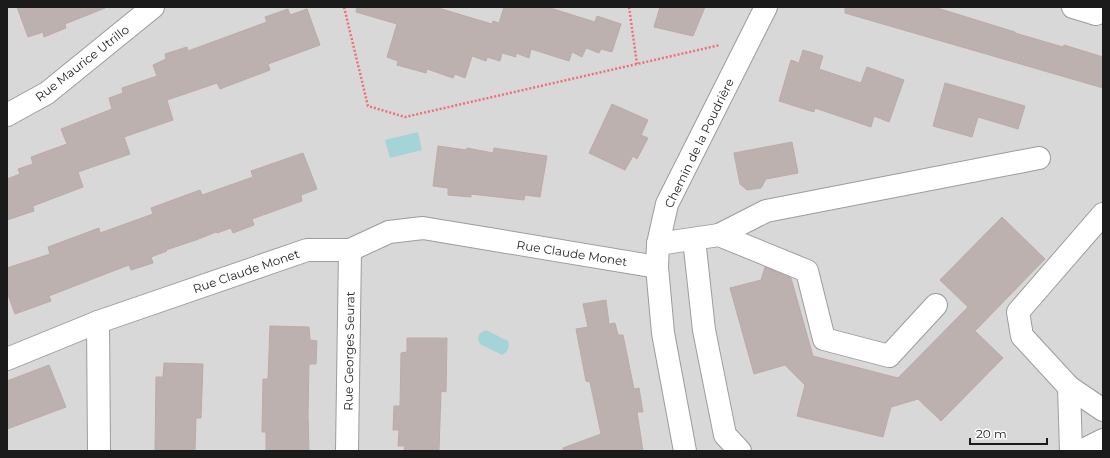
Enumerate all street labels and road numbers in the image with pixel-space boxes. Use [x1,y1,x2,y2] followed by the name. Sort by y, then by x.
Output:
[32,22,132,104] street label: Rue Maurice Utrillo
[661,76,737,210] street label: Chemin de la Poudrière
[516,237,628,269] street label: Rue Claude Monet
[191,246,301,296] street label: Rue Claude Monet
[340,291,358,411] street label: Rue Georges Seurat

